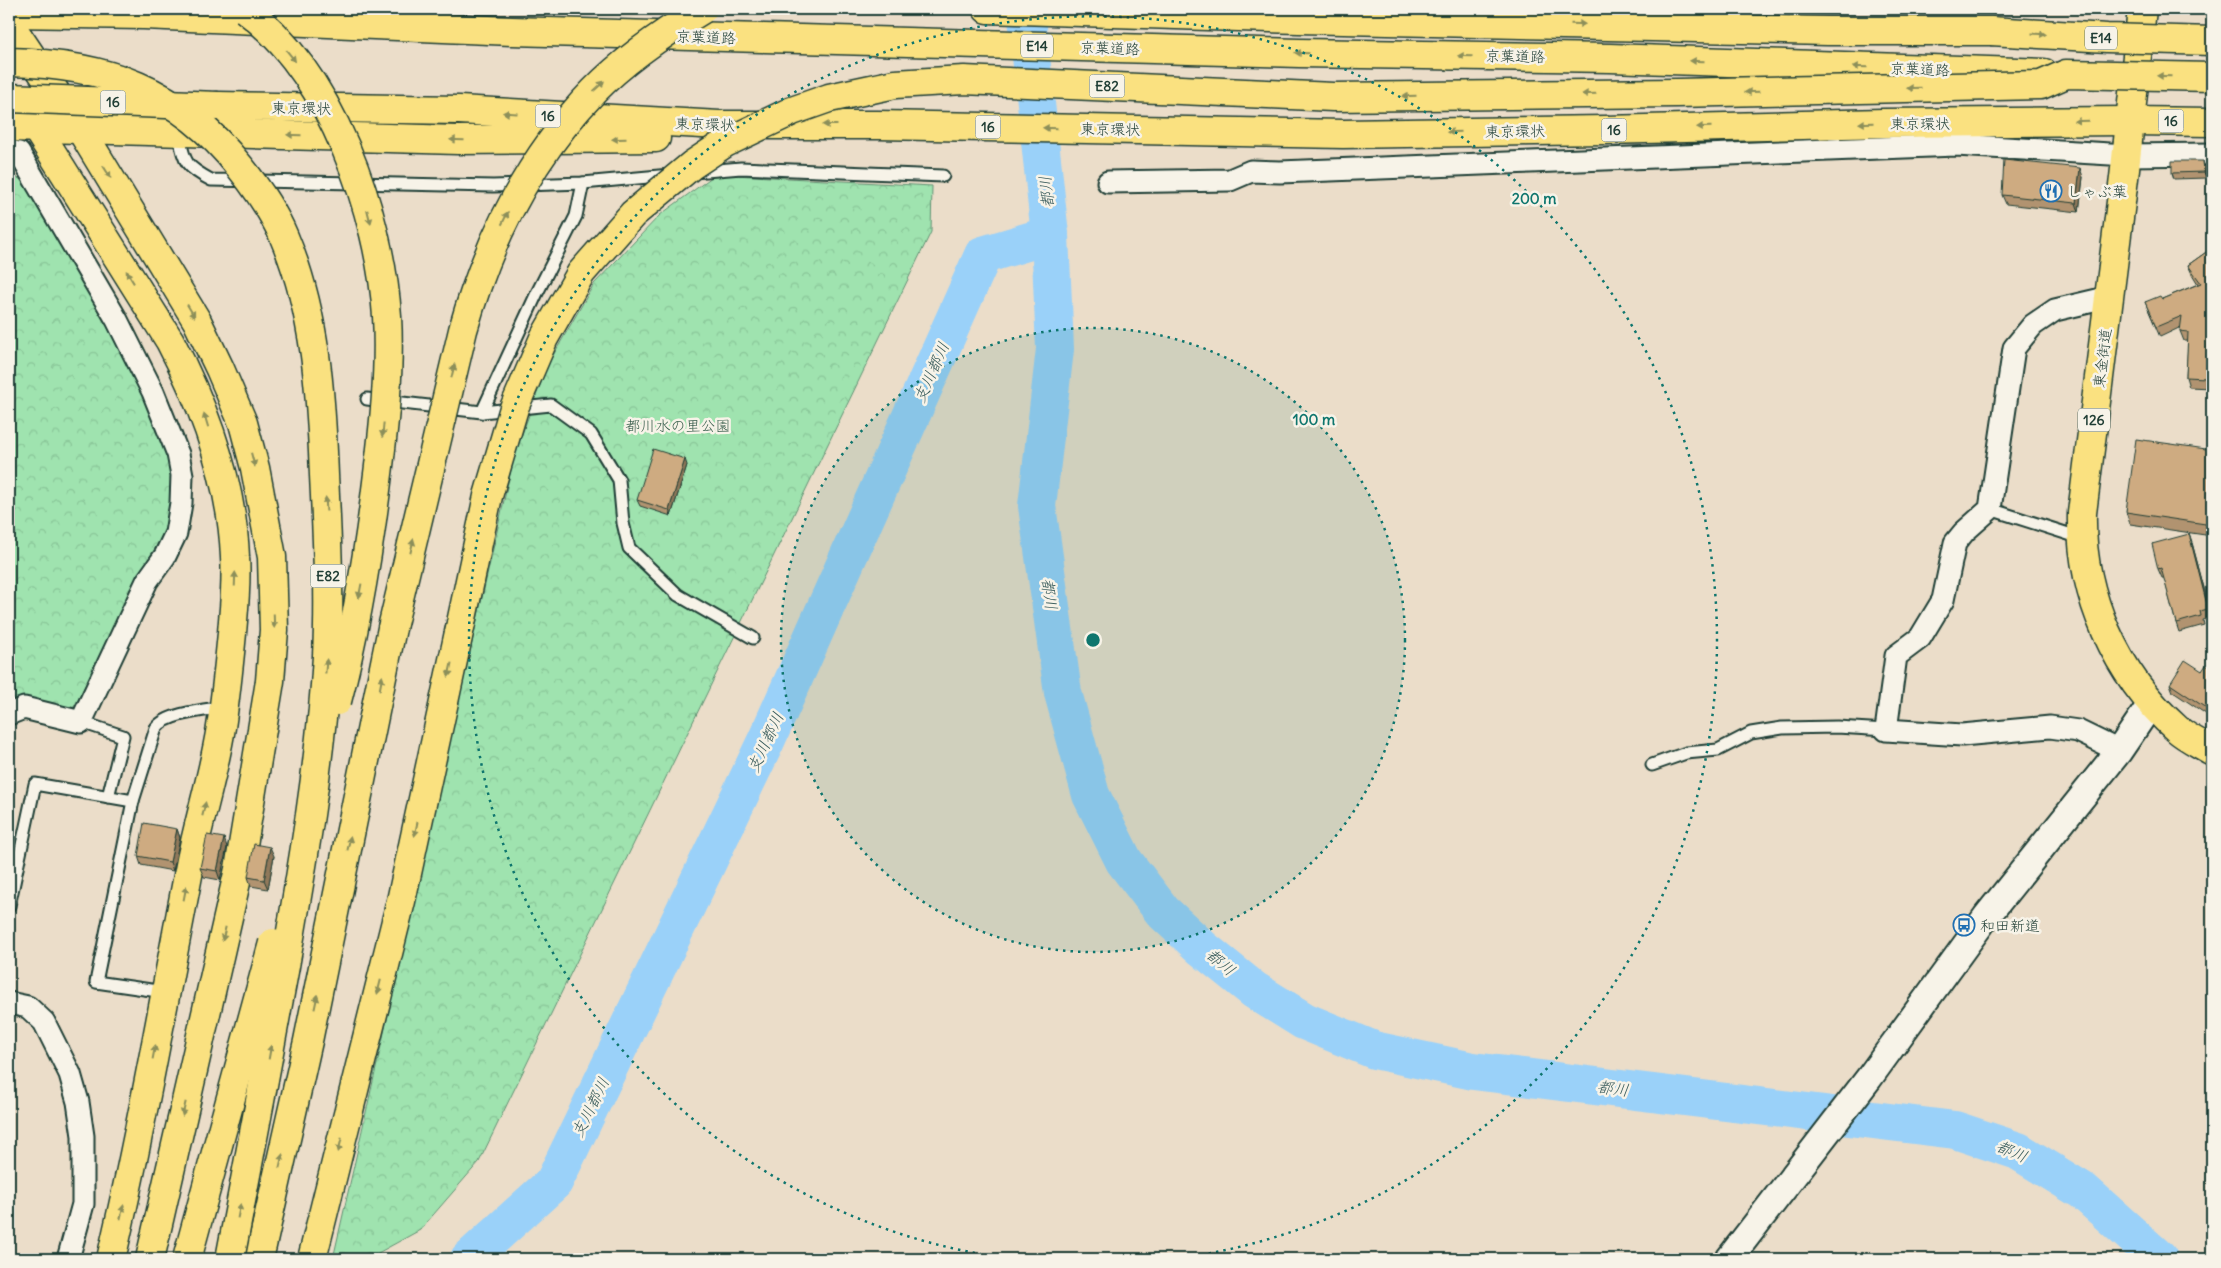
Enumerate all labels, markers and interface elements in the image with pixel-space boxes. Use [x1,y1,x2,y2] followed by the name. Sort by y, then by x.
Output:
[1570,20,1586,28] one-way arrow
[676,26,736,48] street label: 京葉道路
[2085,26,2117,49] road number: E14
[2032,31,2048,39] one-way arrow
[1021,34,1053,58] road number: E14
[1080,37,1140,59] street label: 京葉道路
[1485,46,1545,66] street label: 京葉道路
[286,49,297,62] one-way arrow
[1294,49,1310,57] one-way arrow
[1456,51,1472,59] one-way arrow
[1689,57,1705,65] one-way arrow
[1890,58,1950,80] street label: 京葉道路
[1851,62,1867,70] one-way arrow
[2155,72,2171,80] one-way arrow
[1090,74,1124,98] road number: E82
[593,80,605,92] one-way arrow
[1906,84,1922,92] one-way arrow
[1743,88,1759,96] one-way arrow
[100,90,126,114] road number: 16
[1581,90,1597,98] one-way arrow
[1401,92,1417,100] one-way arrow
[271,98,331,118] street label: 東京環状
[536,104,560,128] road number: 16
[502,109,518,117] one-way arrow
[2158,110,2184,132] road number: 16
[675,113,735,135] street label: 東京環状
[1890,114,1950,133] street label: 東京環状
[976,115,1000,138] road number: 16
[1602,118,1626,142] road number: 16
[2073,118,2089,126] one-way arrow
[1080,119,1140,139] street label: 東京環状
[1858,119,1874,127] one-way arrow
[821,121,837,129] one-way arrow
[1485,121,1545,141] street label: 東京環状
[1042,124,1058,132] one-way arrow
[1696,124,1712,132] one-way arrow
[1446,128,1462,136] one-way arrow
[286,131,302,139] one-way arrow
[611,135,627,143] one-way arrow
[448,136,464,144] one-way arrow
[102,165,111,178] one-way arrow
[1034,175,1058,209] water label: 都川
[2039,179,2063,203] restaurant icon: しゃぶ葉
[2067,182,2127,201] place label: しゃぶ葉
[1512,189,1556,208] text: 200 m
[365,209,373,224] one-way arrow
[502,211,510,225] one-way arrow
[125,271,134,284] one-way arrow
[186,304,195,317] one-way arrow
[2089,327,2115,389] street label: 東金街道
[909,339,953,405] water label: 支川都川
[449,364,457,379] one-way arrow
[2078,408,2110,432] road number: 126
[1293,410,1335,429] text: 100 m
[201,413,209,428] one-way arrow
[625,416,731,435] park label: 都川水の里公園
[378,422,386,438] one-way arrow
[249,453,257,468] one-way arrow
[321,495,329,511] one-way arrow
[408,539,416,554] one-way arrow
[310,564,346,588] road number: E82
[231,571,239,587] one-way arrow
[1038,577,1062,611] water label: 都川
[356,583,364,599] one-way arrow
[270,613,278,629] one-way arrow
[1084,631,1102,649] centre of rings
[322,658,330,674] one-way arrow
[446,663,454,679] one-way arrow
[377,676,385,691] one-way arrow
[742,709,788,775] water label: 支川都川
[200,802,208,817] one-way arrow
[412,822,420,838] one-way arrow
[345,835,353,850] one-way arrow
[181,885,189,901] one-way arrow
[1952,913,1976,937] bus stop icon: 和田新道
[1980,916,2040,935] place label: 和田新道
[220,926,228,941] one-way arrow
[1202,944,1240,980] water label: 都川
[375,980,383,995] one-way arrow
[313,993,321,1009] one-way arrow
[266,1043,274,1059] one-way arrow
[150,1044,158,1060] one-way arrow
[567,1074,613,1140] water label: 支川都川
[1596,1076,1630,1100] water label: 都川
[180,1102,188,1117] one-way arrow
[1993,1136,2031,1166] water label: 都川
[336,1138,344,1153] one-way arrow
[277,1153,285,1168] one-way arrow
[236,1203,244,1219] one-way arrow
[118,1204,126,1219] one-way arrow

